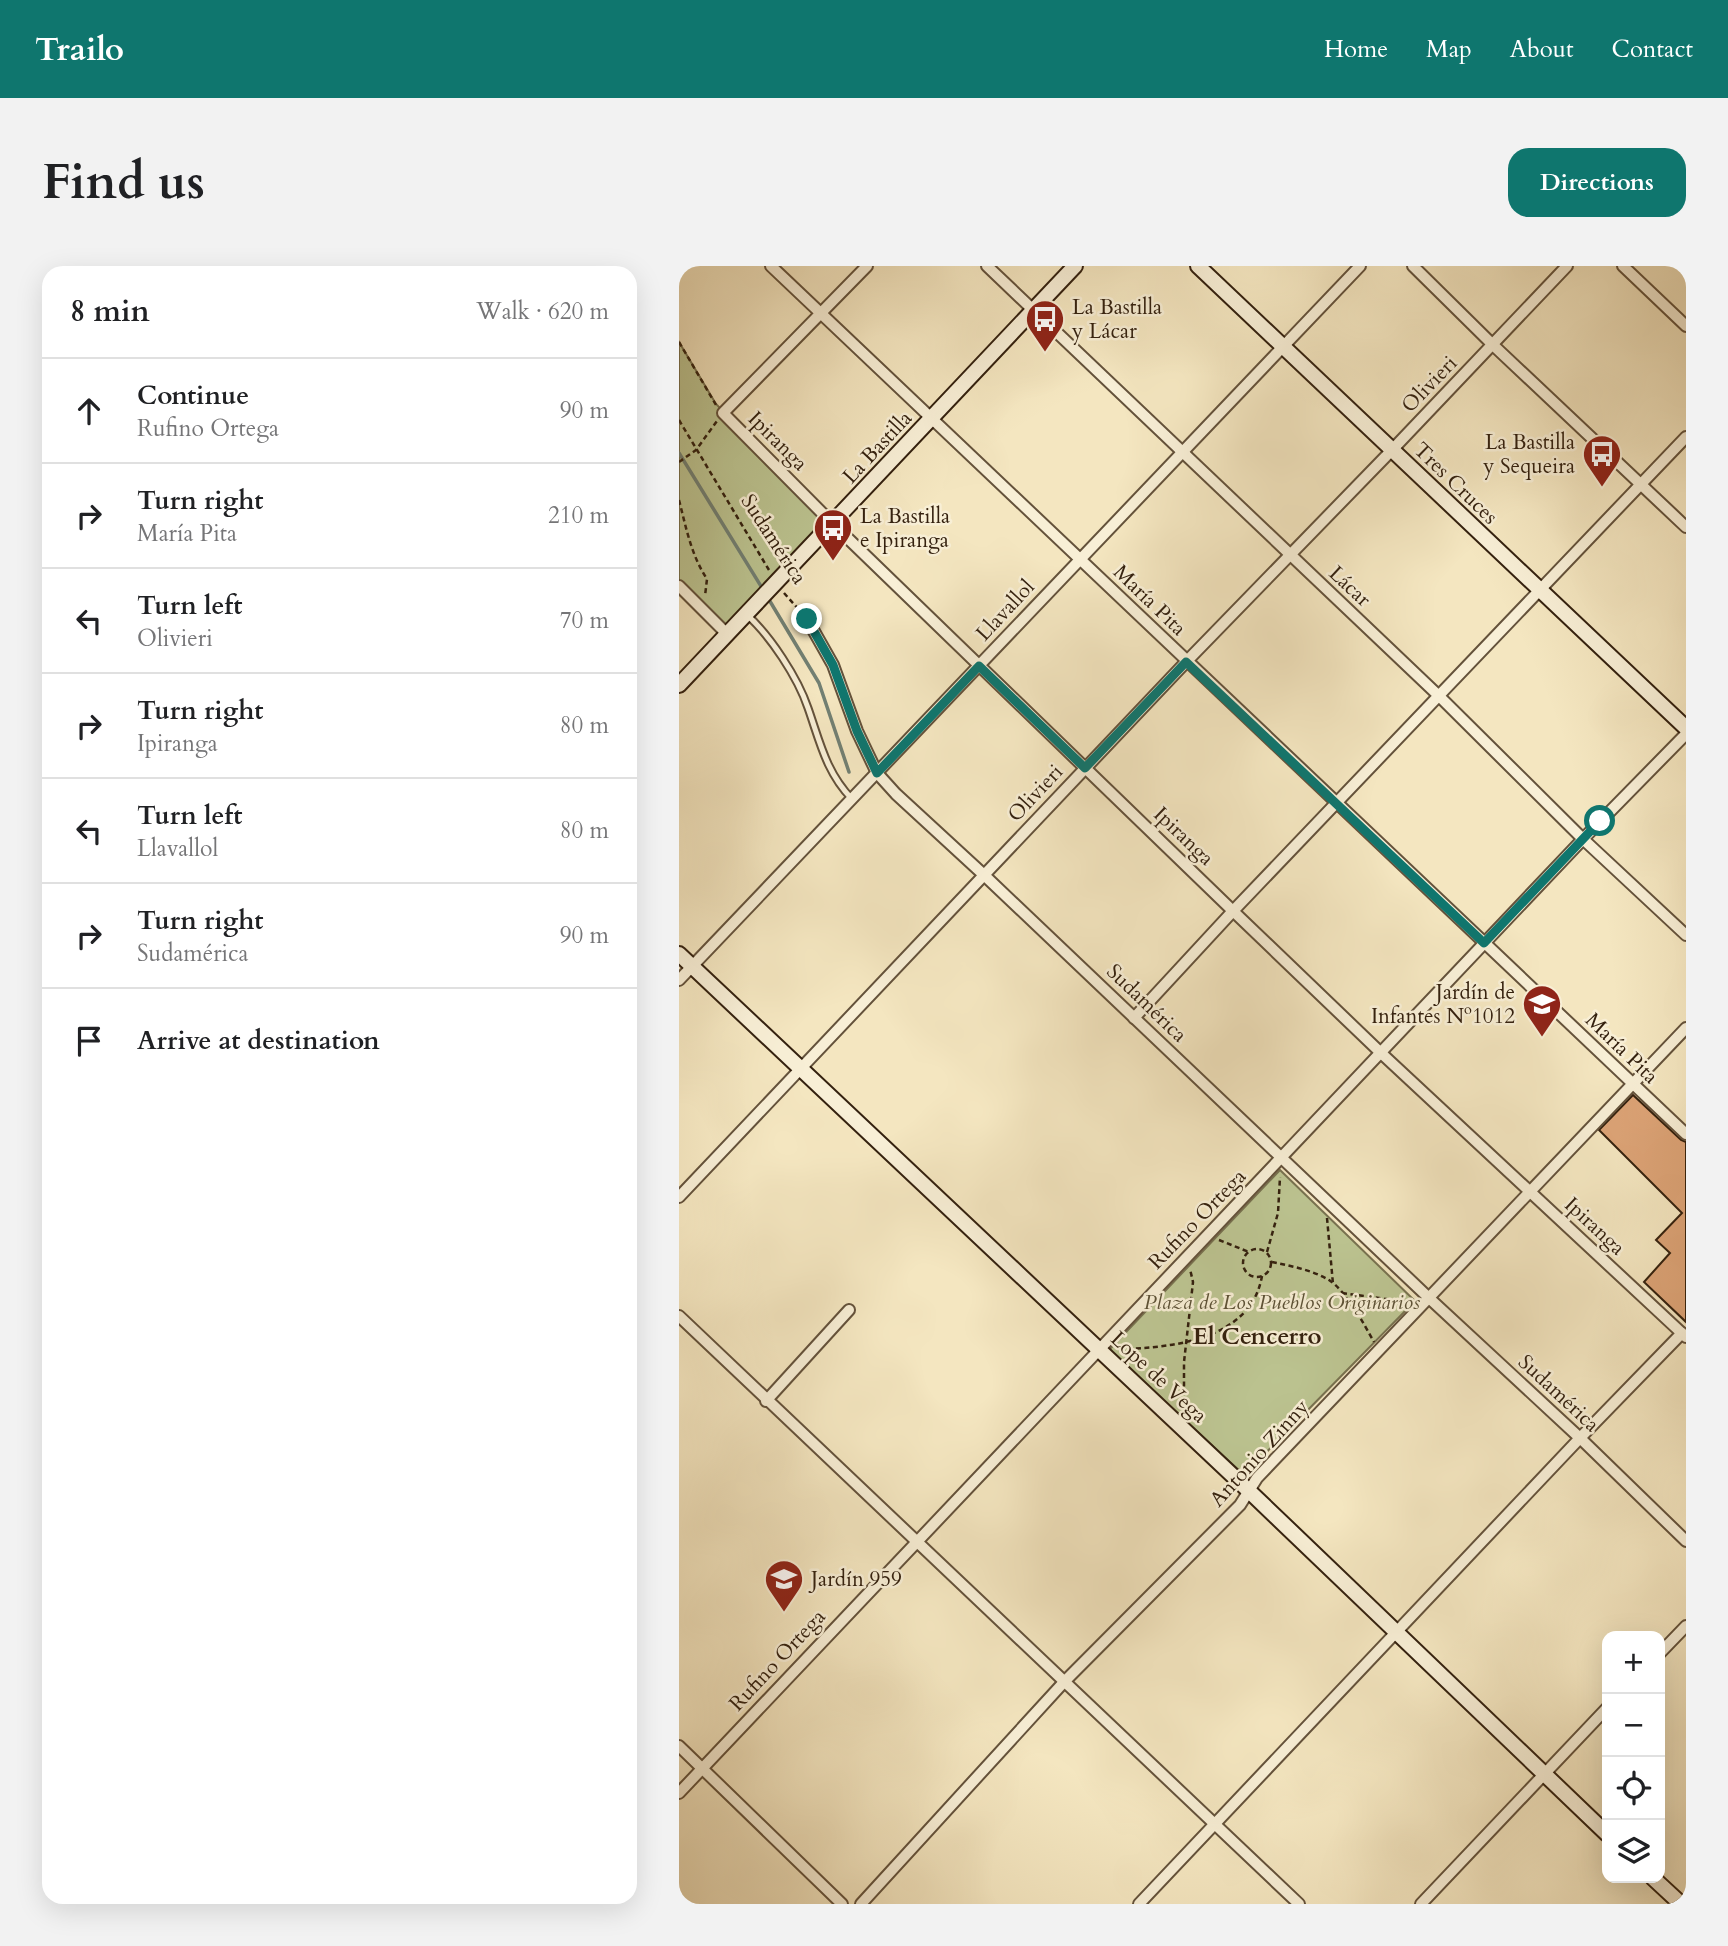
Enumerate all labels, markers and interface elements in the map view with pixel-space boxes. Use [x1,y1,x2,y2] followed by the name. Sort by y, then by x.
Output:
[35,27,124,72] text: Trailo
[1324,33,1388,66] text: Home
[1426,33,1472,66] text: Map
[1510,33,1574,66] text: About
[1612,33,1693,66] text: Contact
[1508,148,1686,217] button: Directions
[42,149,205,216] text: Find us
[70,291,150,332] text: 8 min
[1071,293,1162,346] place label: La Bastilla y Lácar
[476,296,609,327] text: Walk · 620 m
[1024,298,1066,353] bus stop icon: La Bastilla y Lácar
[1395,349,1464,419] street label: Olivieri
[137,378,249,413] text: Continue
[70,392,108,430] icon: ahead
[560,395,609,426] text: 90 m
[741,405,814,478] street label: Ipiranga
[836,405,919,490] street label: La Bastilla
[137,413,279,444] text: Rufino Ortega
[1482,428,1575,481] place label: La Bastilla y Sequeira
[1581,433,1623,488] bus stop icon: La Bastilla y Sequeira
[1407,436,1504,531] street label: Tres Cruces
[137,483,264,518] text: Turn right
[734,489,813,590] street label: Sudamérica
[70,497,108,535] icon: right
[548,500,609,531] text: 210 m
[860,502,950,555] place label: La Bastilla e Ipiranga
[812,507,854,562] bus stop icon: La Bastilla e Ipiranga
[137,518,237,549] text: María Pita
[1107,558,1193,642] street label: María Pita
[1322,559,1377,614] street label: Lácar
[969,573,1041,647] street label: Llavallol
[137,588,242,623] text: Turn left
[70,602,108,640] icon: left
[791,603,822,634] route end
[560,605,609,636] text: 70 m
[137,623,213,654] text: Olivieri
[137,693,264,728] text: Turn right
[70,707,108,745] icon: right
[560,710,609,741] text: 80 m
[137,728,218,759] text: Ipiranga
[1001,758,1070,828] street label: Olivieri
[137,798,242,833] text: Turn left
[1147,800,1220,872] street label: Ipiranga
[1584,805,1615,836] route start
[70,812,108,850] icon: left
[560,815,609,846] text: 80 m
[137,833,218,864] text: Llavallol
[137,903,264,938] text: Turn right
[70,917,108,955] icon: right
[560,920,609,951] text: 90 m
[137,938,249,969] text: Sudamérica
[1100,958,1193,1049] street label: Sudamérica
[1371,978,1515,1031] place label: Jardín de Infantes Nº1012
[1521,983,1563,1038] school or university icon: Jardín de Infantes Nº1012
[1579,1006,1665,1090] street label: María Pita
[70,1022,108,1060] icon: arrive
[137,1023,380,1058] text: Arrive at destination
[1142,1163,1253,1276] street label: Rufino Ortega
[1558,1191,1632,1262] street label: Ipiranga
[1144,1288,1420,1317] park label: Plaza de Los Pueblos Originarios
[1193,1320,1322,1353] district label: El Cencerro
[1104,1325,1213,1430] street label: Lope de Vega
[1512,1348,1606,1439] street label: Sudamérica
[1203,1393,1315,1513] street label: Antonio Zinny
[763,1558,805,1613] school or university icon: Jardín 959
[808,1565,902,1594] place label: Jardín 959
[723,1603,832,1718] street label: Rufino Ortega
[1602,1631,1665,1883] map controls
[1602,1631,1665,1694] button: +
[1602,1694,1665,1757] button: −
[1602,1757,1665,1820] button: locate
[1602,1820,1665,1883] button: layers

